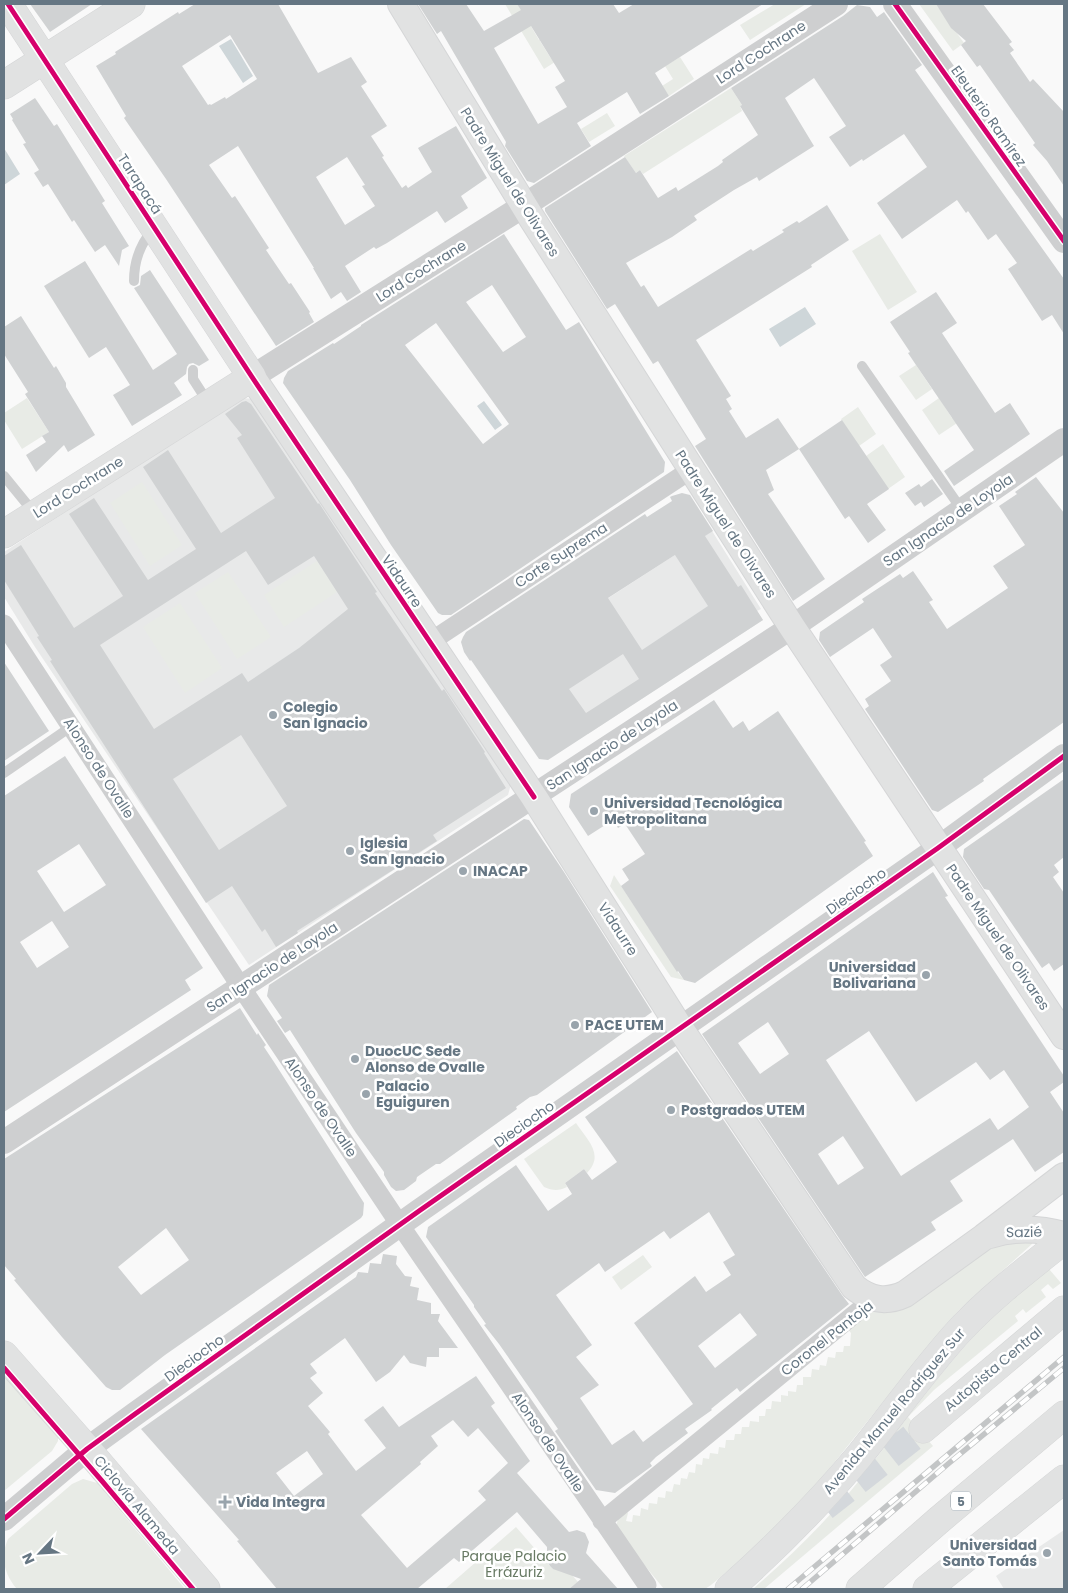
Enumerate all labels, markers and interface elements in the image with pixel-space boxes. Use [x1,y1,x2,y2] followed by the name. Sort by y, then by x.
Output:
[712,15,810,88] street label: Lord Cochrane
[947,61,1031,171] street label: Eleuterio Ramírez
[456,103,564,261] street label: Padre Miguel de Olivares
[113,150,167,218] street label: Tarapacá
[372,235,470,307] street label: Lord Cochrane
[671,446,781,602] street label: Padre Miguel de Olivares
[29,451,127,523] street label: Lord Cochrane
[879,469,1017,571] street label: San Ignacio de Loyola
[511,517,611,593] street label: Corte Suprema
[377,551,427,612] street label: Vidaurre
[542,695,682,795] street label: San Ignacio de Loyola
[283,697,368,733] place label: Colegio San Ignacio
[267,709,279,721] marker: Colegio San Ignacio
[59,714,139,823] street label: Alonso de Ovalle
[604,793,783,829] place label: Universidad Tecnológica Metropolitana
[588,805,600,817] marker: Universidad Tecnológica Metropolitana
[360,833,445,869] place label: Iglesia San Ignacio
[344,845,356,857] marker: Iglesia San Ignacio
[941,860,1055,1014] street label: Padre Miguel de Olivares
[473,861,528,881] place label: INACAP
[822,863,890,919] street label: Dieciocho
[457,865,469,877] marker: INACAP
[593,898,643,960] street label: Vidaurre
[202,917,342,1017] street label: San Ignacio de Loyola
[829,957,916,993] place label: Universidad Bolivariana
[920,969,932,981] marker: Universidad Bolivariana
[585,1015,664,1035] place label: PACE UTEM
[569,1019,581,1031] marker: PACE UTEM
[365,1041,485,1077] place label: DuocUC Sede Alonso de Ovalle
[280,1053,362,1161] street label: Alonso de Ovalle
[349,1053,361,1065] marker: DuocUC Sede Alonso de Ovalle
[376,1076,450,1112] place label: Palacio Eguiguren
[360,1088,372,1100] marker: Palacio Eguiguren
[490,1096,558,1152] street label: Dieciocho
[681,1100,805,1120] place label: Postgrados UTEM
[665,1104,677,1116] marker: Postgrados UTEM
[1006,1222,1043,1242] street label: Sazié
[777,1296,877,1380] street label: Coronel Pantoja
[940,1322,1046,1416] street label: Autopista Central
[818,1324,970,1498] street label: Avenida Manuel Rodríguez Sur
[160,1330,228,1386] street label: Dieciocho
[507,1388,589,1496] street label: Alonso de Ovalle
[89,1451,185,1559] street label: Ciclovía Alameda
[236,1492,325,1512] place label: Vida Integra
[951,1492,971,1510] road number: 5
[218,1495,232,1509] marker: Vida Integra
[15,1528,65,1578] north arrow
[943,1535,1037,1571] place label: Universidad Santo Tomás
[461,1546,567,1582] park label: Parque Palacio Errázuriz
[1041,1547,1053,1559] marker: Universidad Santo Tomás
[17,1549,40,1567] text: N

